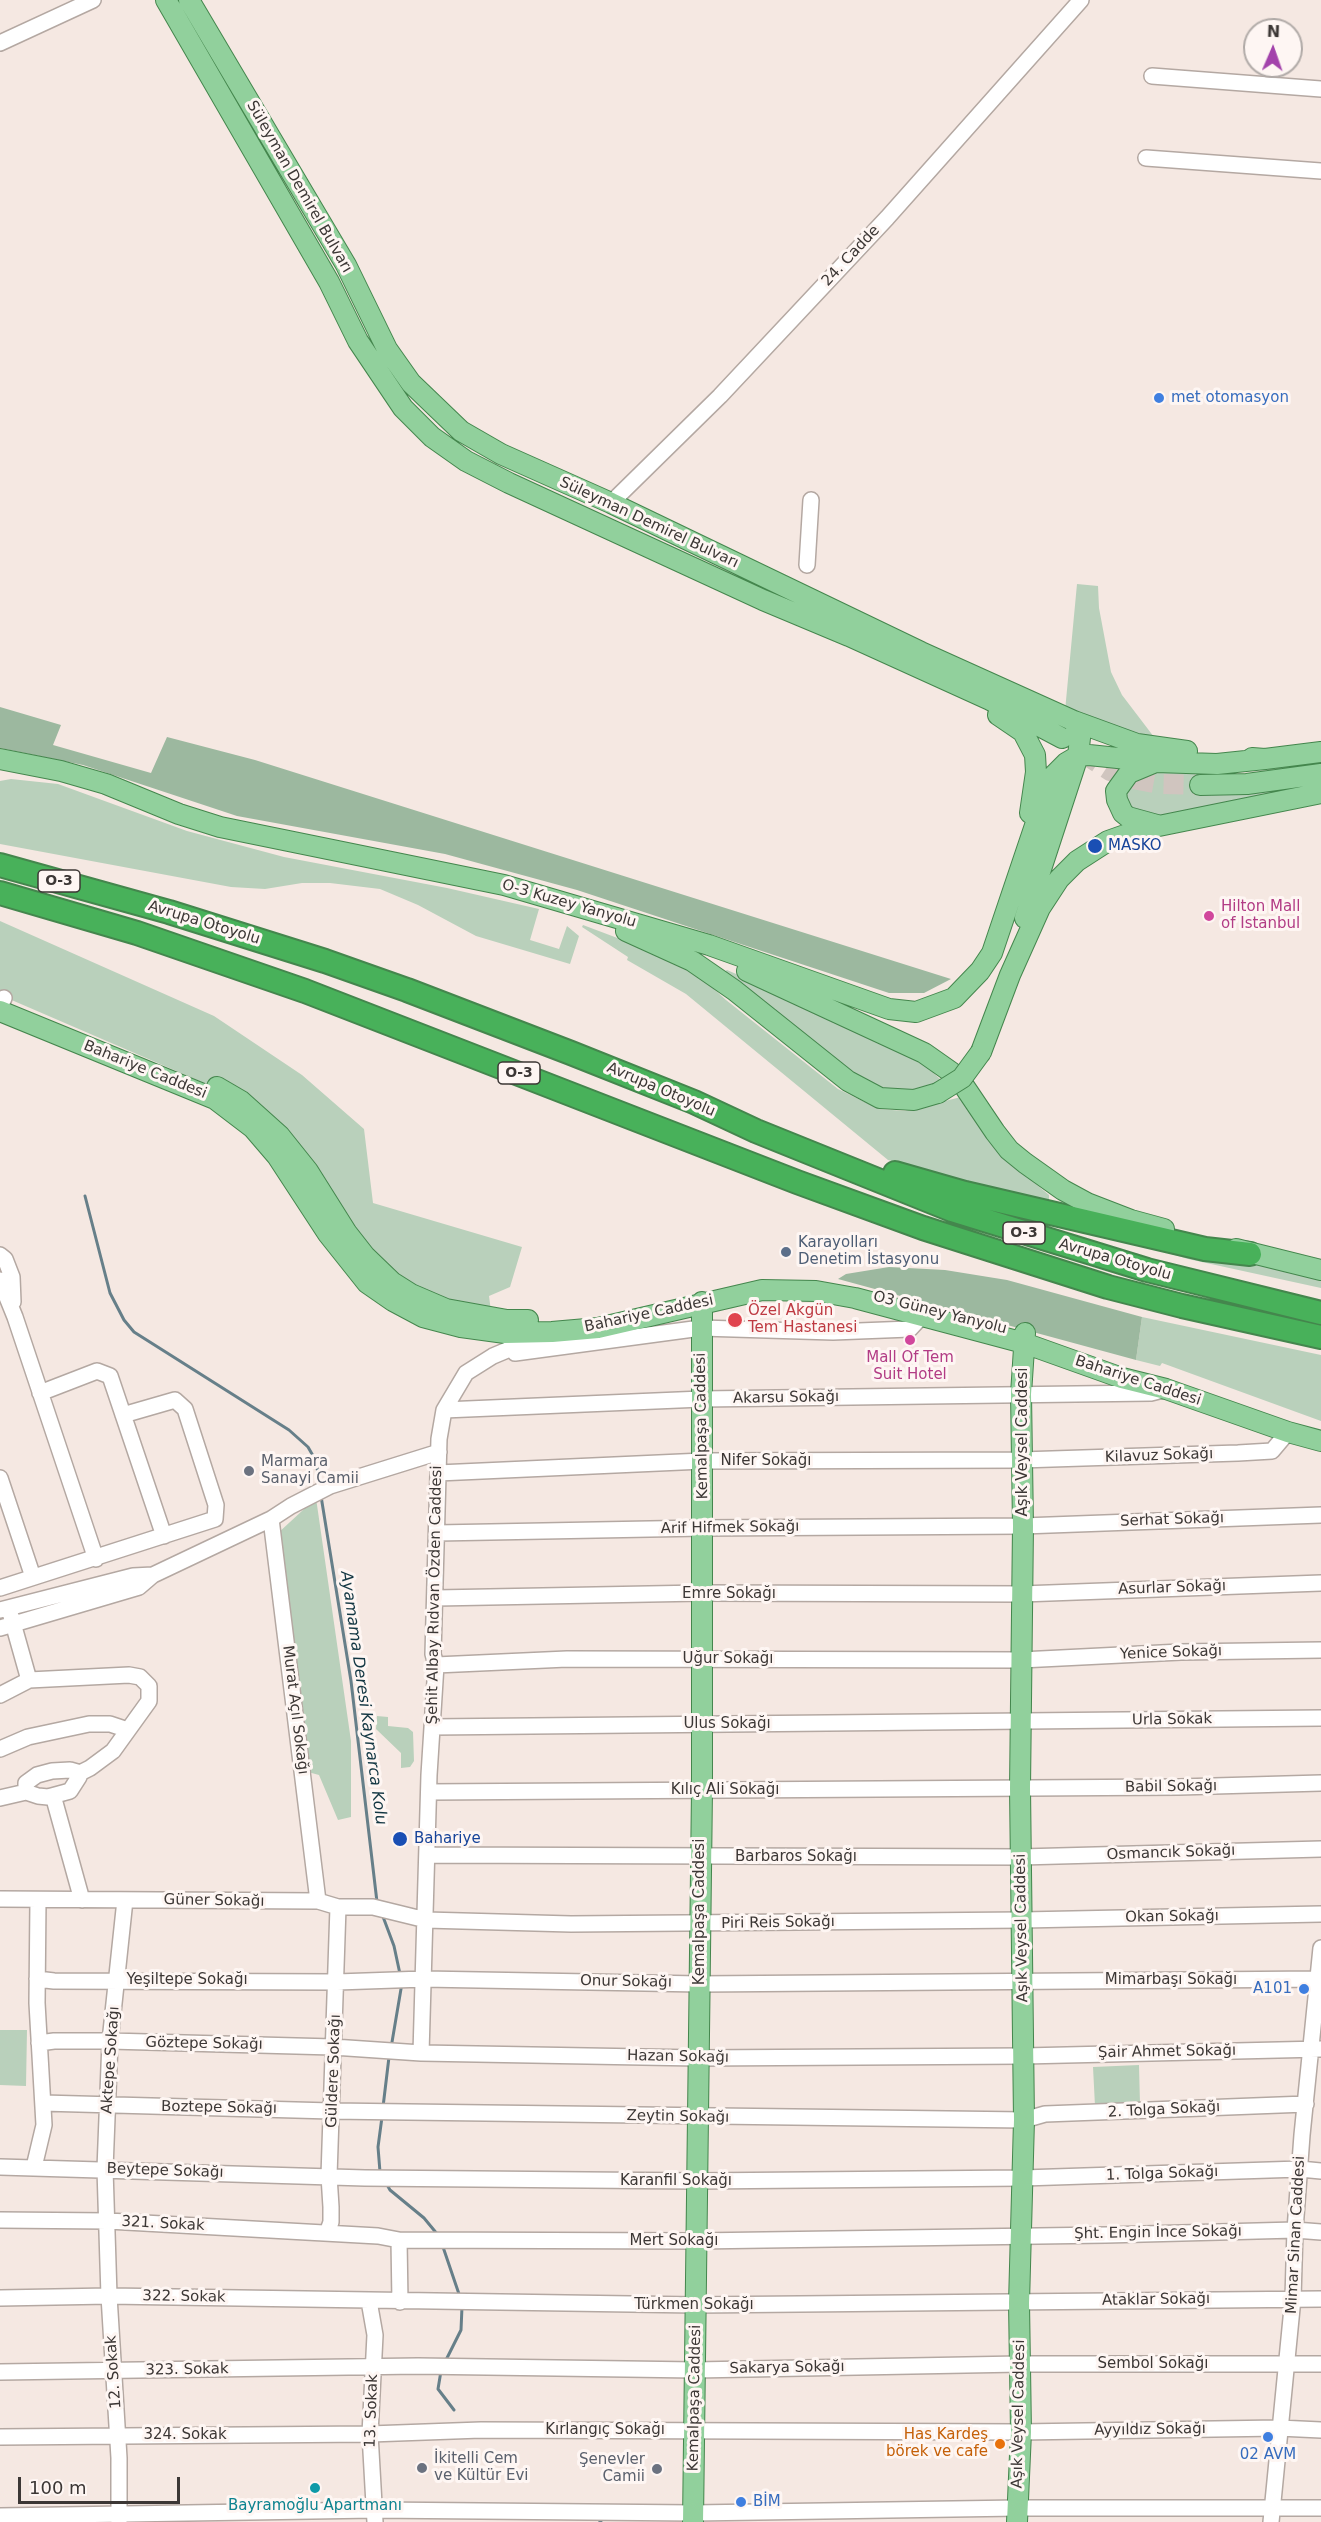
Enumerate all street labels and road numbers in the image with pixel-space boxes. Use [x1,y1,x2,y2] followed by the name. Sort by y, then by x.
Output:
[242,98,356,276] street label: Süleyman Demirel Bulvarı
[818,222,884,290] street label: 24. Cadde
[557,474,741,572] street label: Süleyman Demirel Bulvarı
[38,870,80,892] road number: O-3
[500,876,638,932] street label: O-3 Kuzey Yanyolu
[146,897,262,949] street label: Avrupa Otoyolu
[81,1037,209,1103] street label: Bahariye Caddesi
[604,1059,718,1121] street label: Avrupa Otoyolu
[498,1062,540,1084] road number: O-3
[1003,1222,1045,1244] road number: O-3
[1057,1235,1173,1285] street label: Avrupa Otoyolu
[871,1288,1009,1338] street label: O3 Güney Yanyolu
[583,1292,715,1336] street label: Bahariye Caddesi
[1073,1352,1203,1410] street label: Bahariye Caddesi
[692,1353,712,1499] street label: Kemalpaşa Caddesi
[1014,1368,1032,1516] street label: Aşık Veysel Caddesi
[733,1388,839,1408] street label: Akarsu Sokağı
[1105,1445,1213,1467] street label: Kilavuz Sokağı
[721,1452,811,1470] street label: Nifer Sokağı
[424,1465,446,1725] street label: Şehit Albay Rıdvan Özden Caddesi
[1120,1509,1224,1531] street label: Serhat Sokağı
[661,1518,799,1538] street label: Arif Hifmek Sokağı
[1118,1577,1226,1599] street label: Asurlar Sokağı
[682,1585,776,1603] street label: Emre Sokağı
[1120,1642,1222,1664] street label: Yenice Sokağı
[278,1644,312,1776] street label: Murat Açıl Sokağı
[683,1650,773,1668] street label: Uğur Sokağı
[1132,1710,1212,1730] street label: Urla Sokak
[683,1715,771,1733] street label: Ulus Sokağı
[1125,1777,1217,1797] street label: Babil Sokağı
[671,1781,779,1799] street label: Kılıç Ali Sokağı
[691,1839,709,1985] street label: Kemalpaşa Caddesi
[1106,1842,1236,1864] street label: Osmancık Sokağı
[735,1848,857,1866] street label: Barbaros Sokağı
[1012,1853,1032,2003] street label: Aşık Veysel Caddesi
[163,1891,265,1911] street label: Güner Sokağı
[1125,1907,1219,1927] street label: Okan Sokağı
[721,1913,835,1933] street label: Piri Reis Sokağı
[126,1971,248,1989] street label: Yeşiltepe Sokağı
[1105,1971,1237,1989] street label: Mimarbaşı Sokağı
[580,1972,672,1992] street label: Onur Sokağı
[98,2006,124,2114] street label: Aktepe Sokağı
[323,2014,345,2128] street label: Güldere Sokağı
[145,2034,263,2054] street label: Göztepe Sokağı
[1098,2042,1236,2062] street label: Şair Ahmet Sokağı
[627,2047,729,2067] street label: Hazan Sokağı
[161,2098,277,2118] street label: Boztepe Sokağı
[1107,2098,1221,2122] street label: 2. Tolga Sokağı
[626,2107,730,2127] street label: Zeytin Sokağı
[1283,2155,1309,2315] street label: Mimar Sinan Caddesi
[106,2160,224,2182] street label: Beytepe Sokağı
[1105,2163,1219,2185] street label: 1. Tolga Sokağı
[620,2172,732,2190] street label: Karanfil Sokağı
[121,2213,205,2235] street label: 321. Sokak
[1074,2223,1242,2243] street label: Şht. Engin İnce Sokağı
[630,2232,718,2250] street label: Mert Sokağı
[142,2287,226,2307] street label: 322. Sokak
[1102,2290,1210,2310] street label: Ataklar Sokağı
[634,2296,754,2314] street label: Türkmen Sokağı
[685,2325,705,2471] street label: Kemalpaşa Caddesi
[102,2335,126,2409] street label: 12. Sokak
[1009,2339,1029,2489] street label: Aşık Veysel Caddesi
[1098,2355,1208,2373] street label: Sembol Sokağı
[729,2358,845,2378] street label: Sakarya Sokağı
[145,2360,229,2380] street label: 323. Sokak
[362,2374,382,2448] street label: 13. Sokak
[1094,2420,1206,2440] street label: Ayyıldız Sokağı
[545,2421,665,2439] street label: Kırlangıç Sokağı
[143,2426,227,2444] street label: 324. Sokak

